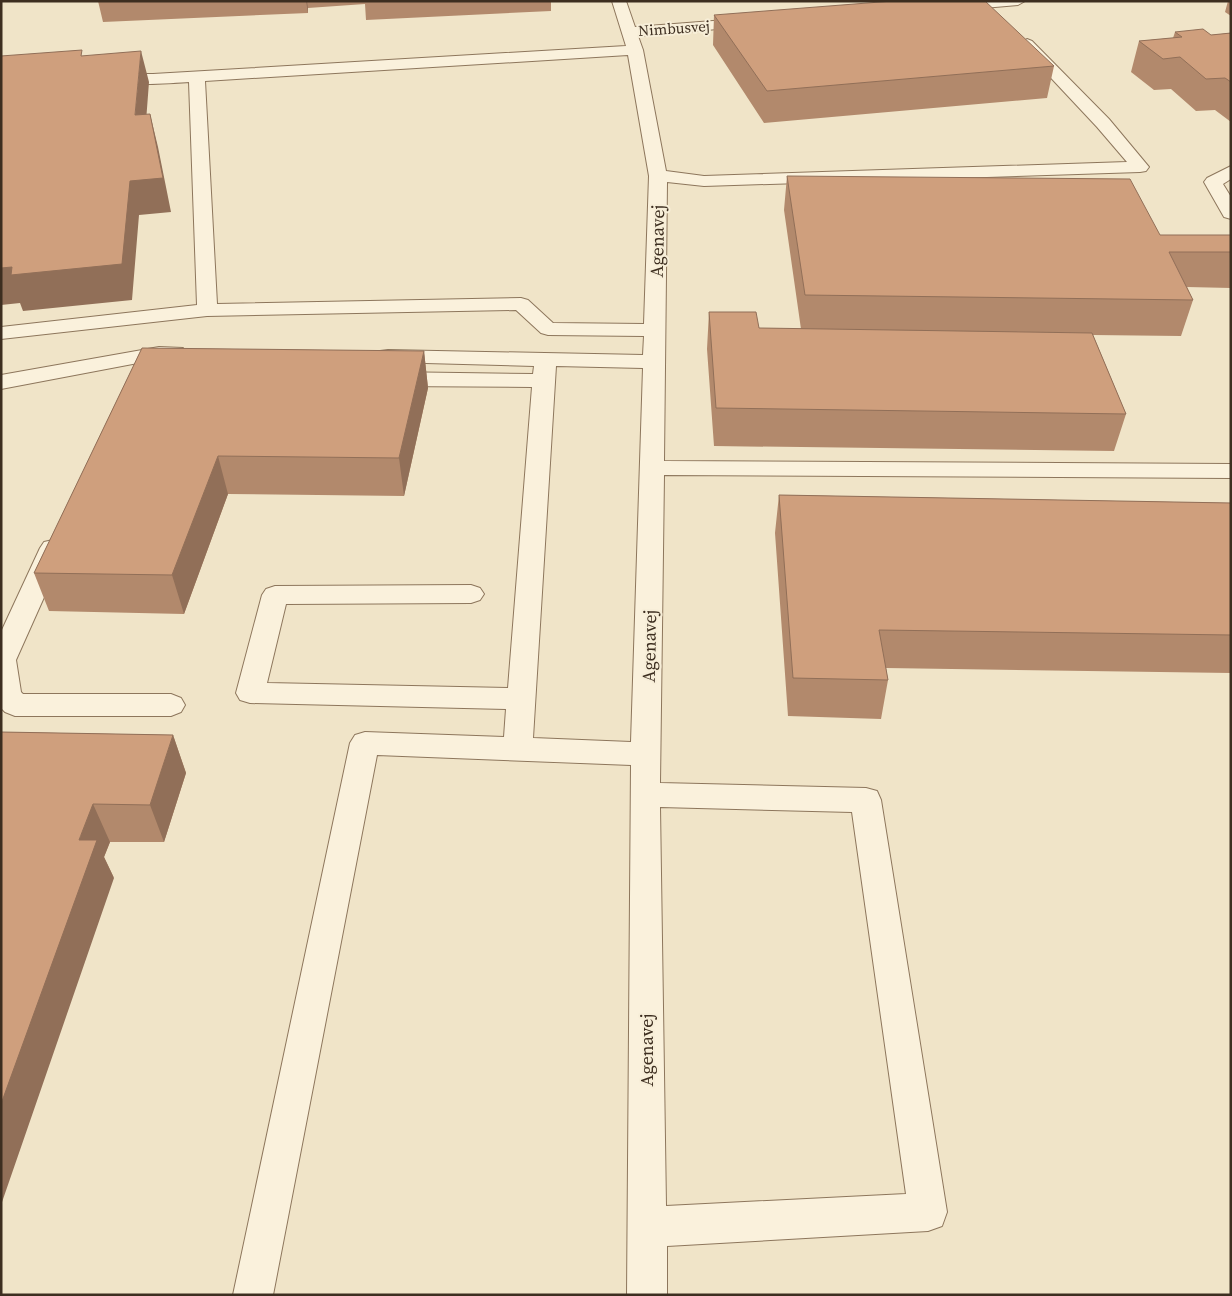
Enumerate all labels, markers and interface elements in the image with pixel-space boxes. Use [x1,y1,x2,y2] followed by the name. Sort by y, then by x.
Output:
[637,15,711,41] street label: Nimbusvej
[644,204,670,278] street label: Agenavej
[636,609,662,683] street label: Agenavej
[634,1014,659,1086] street label: Agenavej

